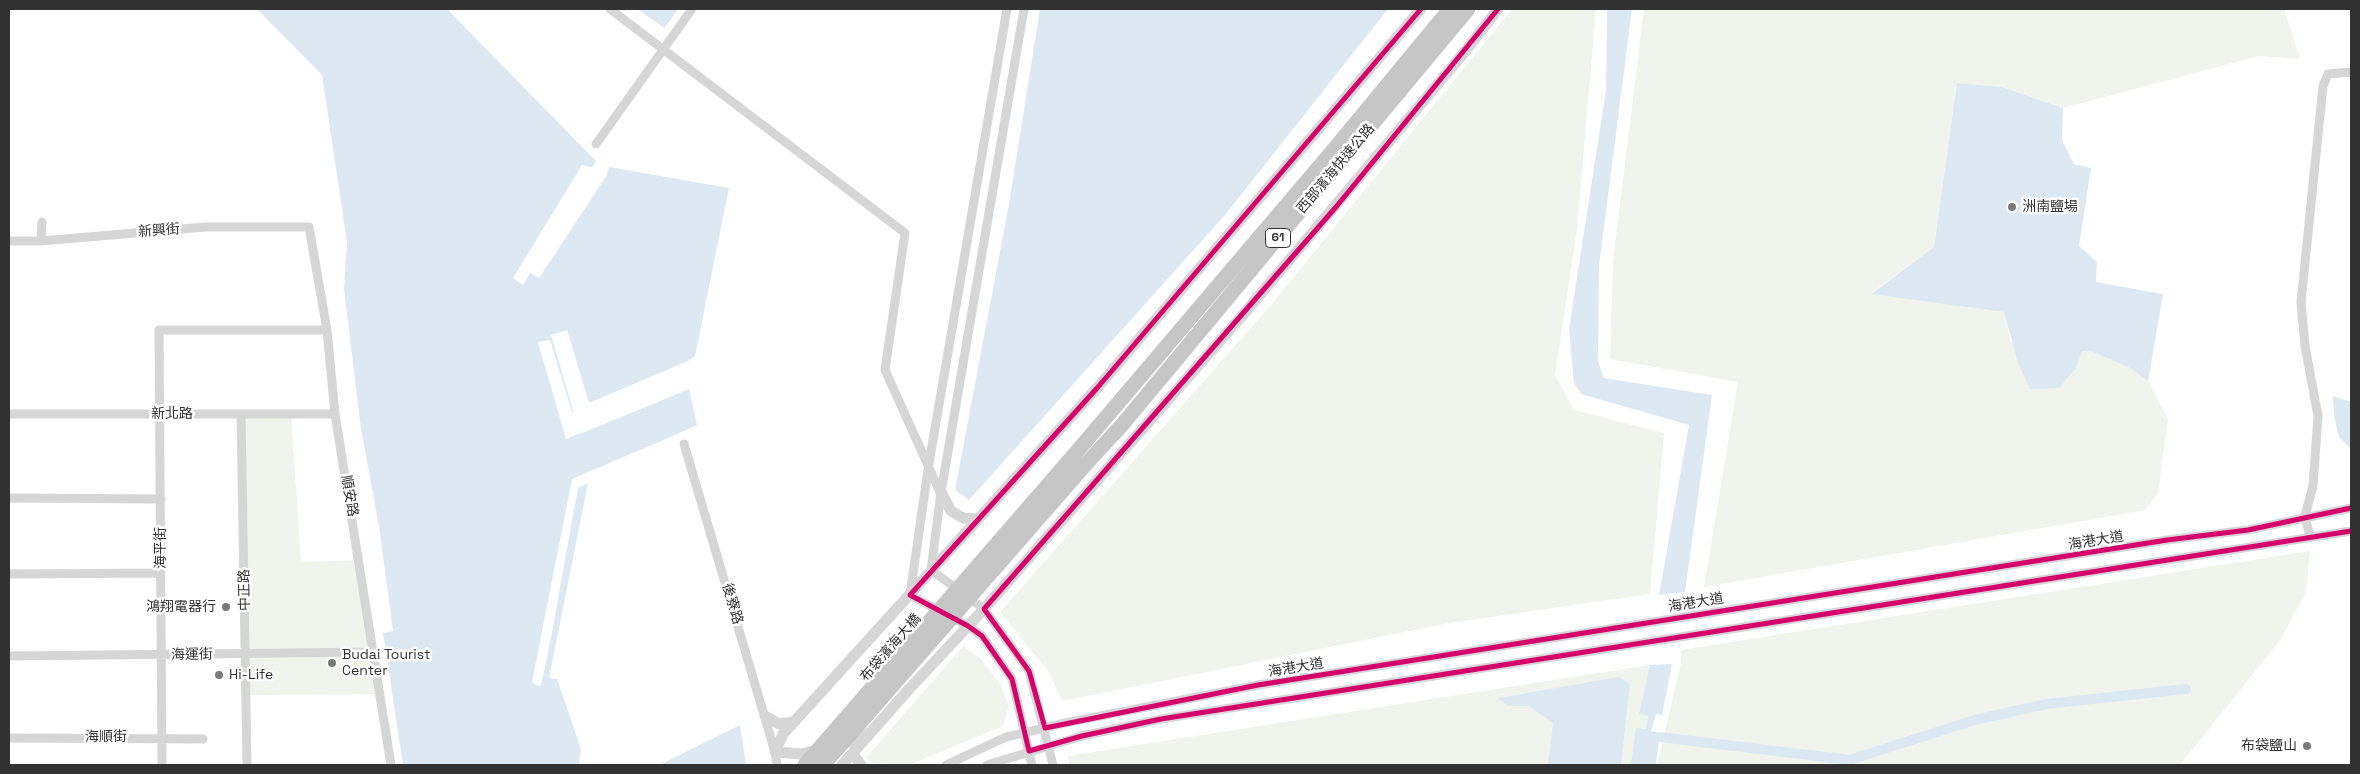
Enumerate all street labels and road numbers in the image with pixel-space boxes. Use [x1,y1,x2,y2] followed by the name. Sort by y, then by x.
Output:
[1294,121,1378,217] street label: 西部濱海快速公路
[137,221,181,241] street label: 新興街
[1266,228,1290,248] road number: 61
[151,406,193,422] street label: 新北路
[337,474,361,518] street label: 順安路
[153,527,169,569] street label: 海平街
[2067,528,2125,554] street label: 海港大道
[236,569,254,611] street label: 中正路
[718,581,746,627] street label: 後寮路
[1667,590,1725,616] street label: 海港大道
[857,611,925,685] street label: 布袋濱海大橋
[171,646,213,664] street label: 海運街
[1267,655,1325,681] street label: 海港大道
[85,729,127,745] street label: 海順街

